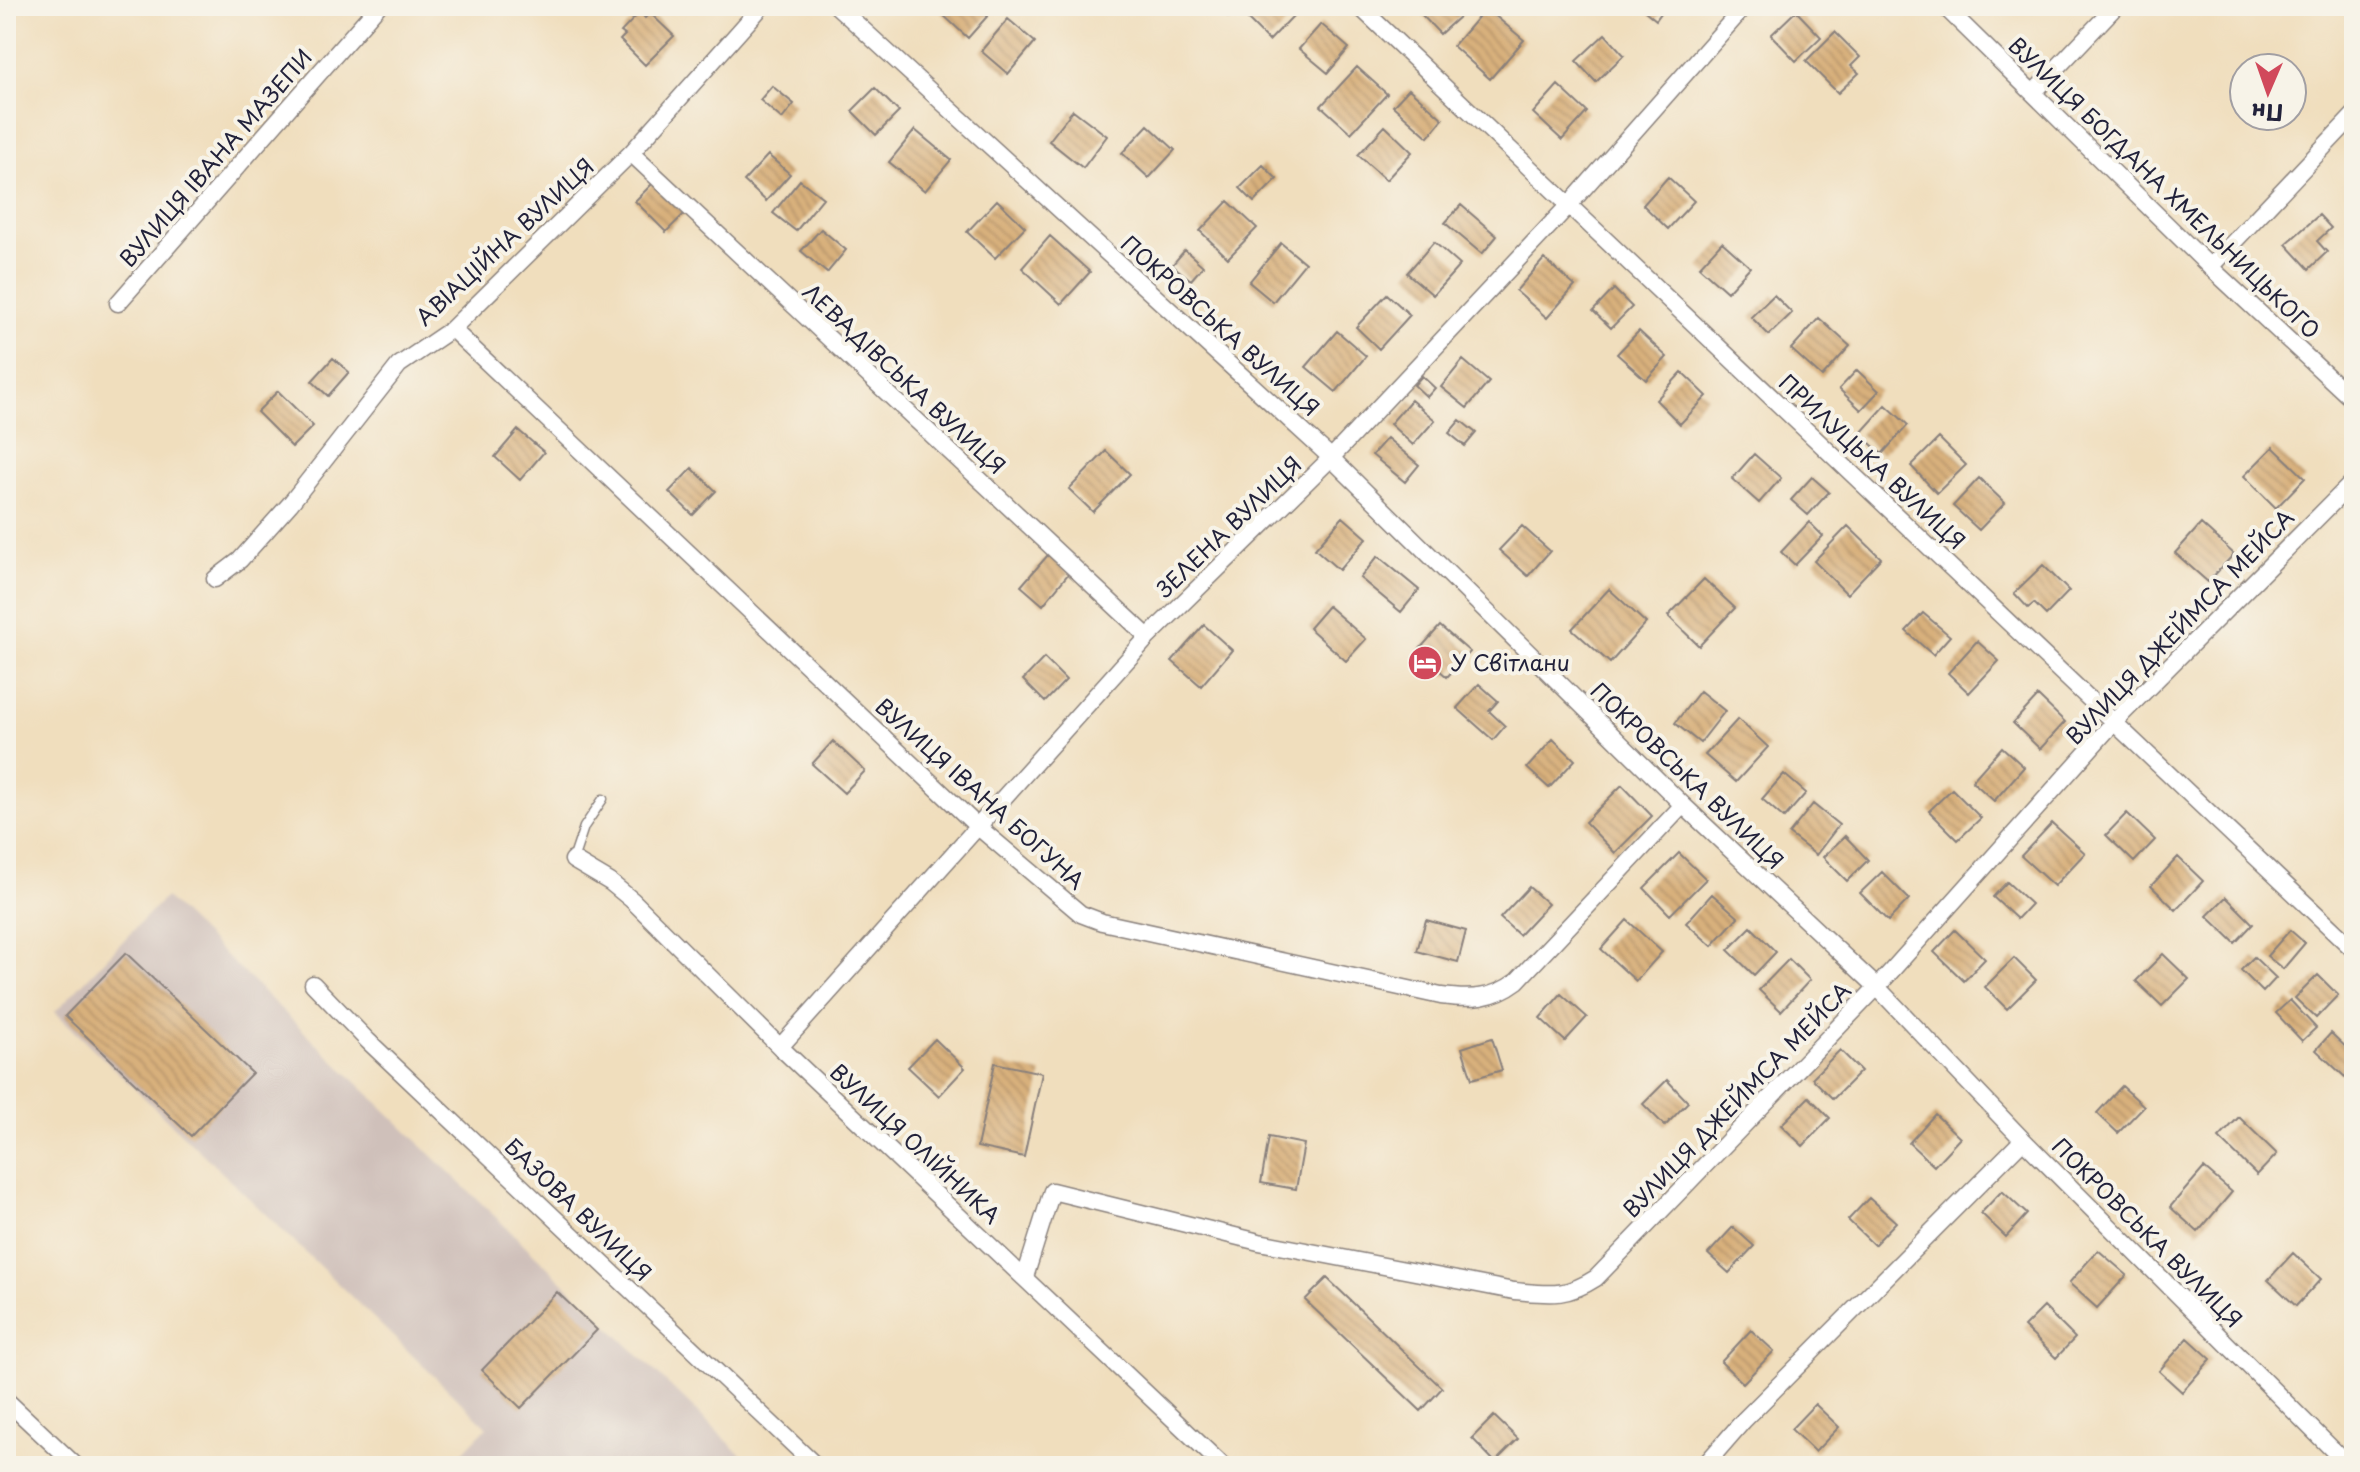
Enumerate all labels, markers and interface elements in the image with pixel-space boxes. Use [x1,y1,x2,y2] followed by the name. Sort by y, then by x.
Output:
[2002,29,2328,345] street label: ВУЛИЦЯ БОГДАНА ХМЕЛЬНИЦЬКОГО
[111,41,319,273] street label: ВУЛИЦЯ ІВАНА МАЗЕПИ
[2228,52,2308,132] north arrow
[2251,96,2284,131] text: Пн
[407,149,601,332] street label: АВІАЦІЙНА ВУЛИЦЯ
[1115,227,1328,423] street label: ПОКРОВСЬКА ВУЛИЦЯ
[796,275,1014,481] street label: ЛЕВАДІВСЬКА ВУЛИЦЯ
[1773,366,1974,556] street label: ПРИЛУЦЬКА ВУЛИЦЯ
[1147,448,1308,605] street label: ЗЕЛЕНА ВУЛИЦЯ
[2057,501,2301,751] street label: ВУЛИЦЯ ДЖЕЙМСА МЕЙСА
[1406,644,1444,682] hotel icon: У Світлани
[1451,645,1570,678] place label: У Світлани
[1584,674,1792,876] street label: ПОКРОВСЬКА ВУЛИЦЯ
[869,689,1093,896] street label: ВУЛИЦЯ ІВАНА БОГУНА
[1614,974,1858,1224] street label: ВУЛИЦЯ ДЖЕЙМСА МЕЙСА
[824,1055,1009,1231] street label: ВУЛИЦЯ ОЛІЙНИКА
[2046,1129,2251,1334] street label: ПОКРОВСЬКА ВУЛИЦЯ
[498,1130,660,1288] street label: БАЗОВА ВУЛИЦЯ

